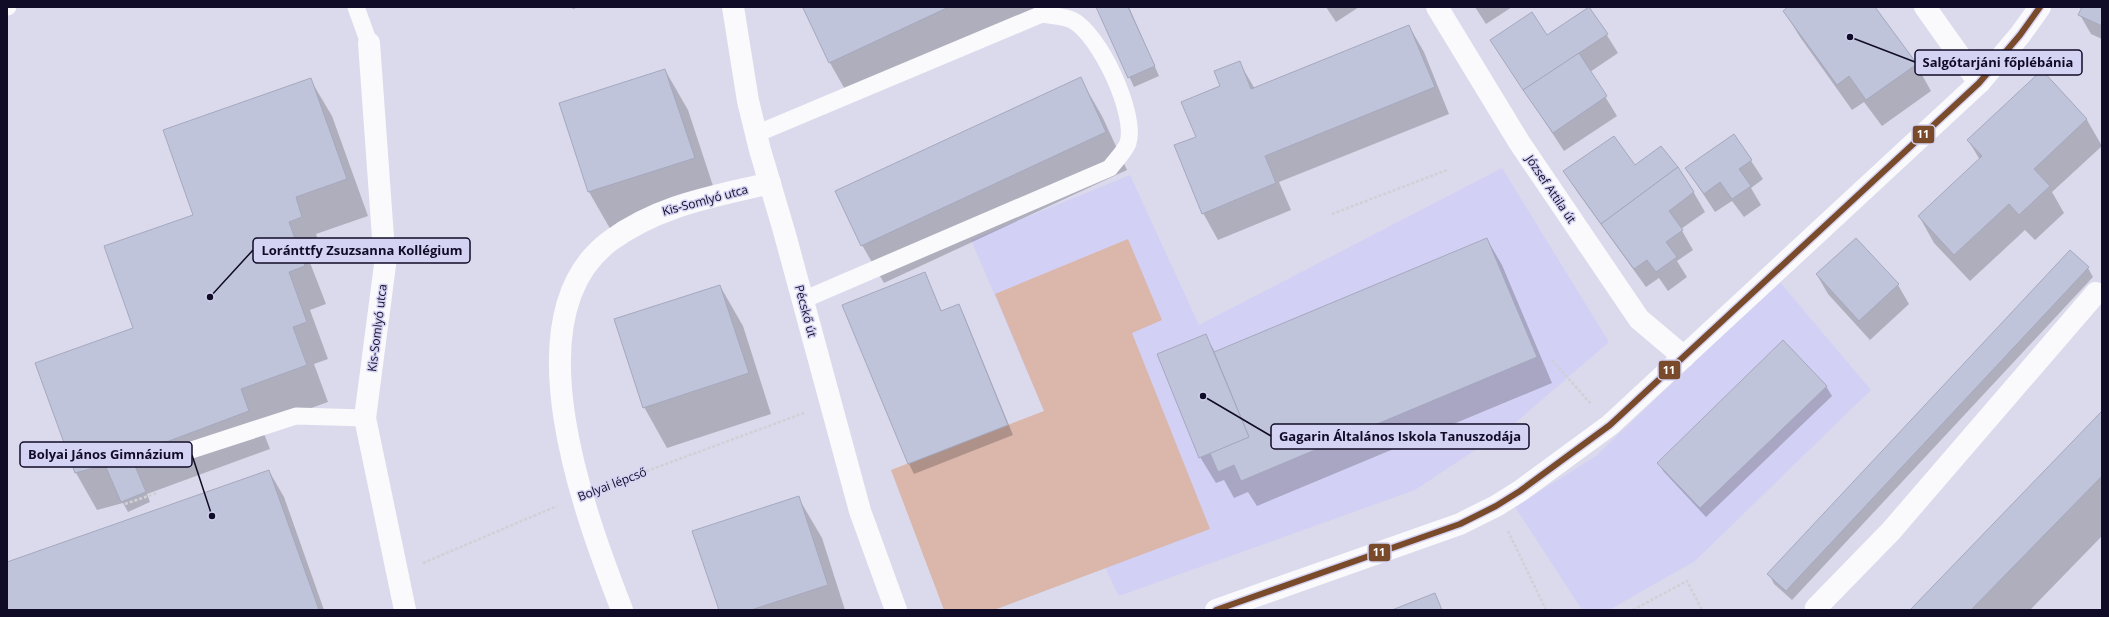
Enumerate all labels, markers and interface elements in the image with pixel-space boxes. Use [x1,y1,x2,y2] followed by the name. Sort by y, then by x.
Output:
[1915,50,2082,75] callout: Salgótarjáni főplébánia
[1923,53,2073,71] text: Salgótarjáni főplébánia
[1912,125,1935,144] line badge: 11
[1917,126,1929,141] text: 11
[1521,151,1580,227] street label: József Attila út
[660,180,750,220] street label: Kis-Somlyó utca
[253,238,470,263] callout: Loránttfy Zsuzsanna Kollégium
[261,241,463,259] text: Loránttfy Zsuzsanna Kollégium
[363,283,391,373] street label: Kis-Somlyó utca
[791,283,821,339] street label: Pécskő út
[1658,360,1681,380] line badge: 11
[1663,362,1675,377] text: 11
[1271,424,1529,449] callout: Gagarin Általános Iskola Tanuszodája
[1279,427,1521,445] text: Gagarin Általános Iskola Tanuszodája
[20,442,192,467] callout: Bolyai János Gimnázium
[28,445,184,463] text: Bolyai János Gimnázium
[575,463,649,505] street label: Bolyai lépcső
[1368,543,1391,562] line badge: 11
[1373,544,1385,559] text: 11

